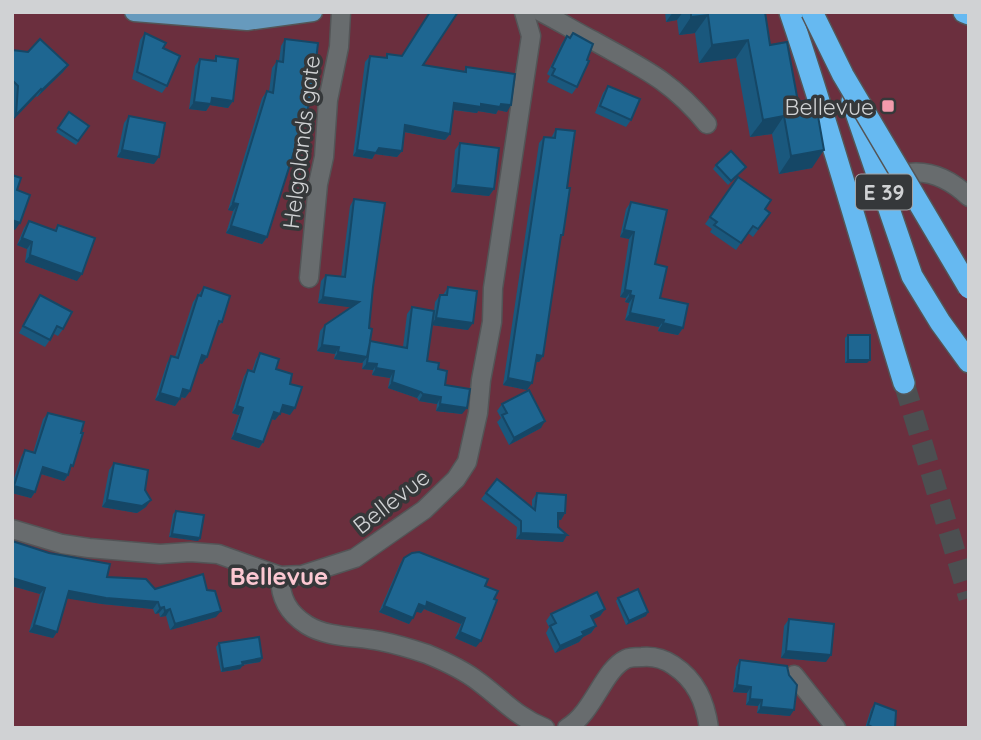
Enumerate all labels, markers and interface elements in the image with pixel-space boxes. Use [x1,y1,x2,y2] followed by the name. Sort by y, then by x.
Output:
[276,53,326,231] street label: Helgolands gate
[785,92,874,121] place label: Bellevue
[880,98,896,114] marker: Bellevue
[856,174,912,210] road number: E 39
[347,462,435,540] street label: Bellevue
[230,561,328,591] district label: Bellevue

